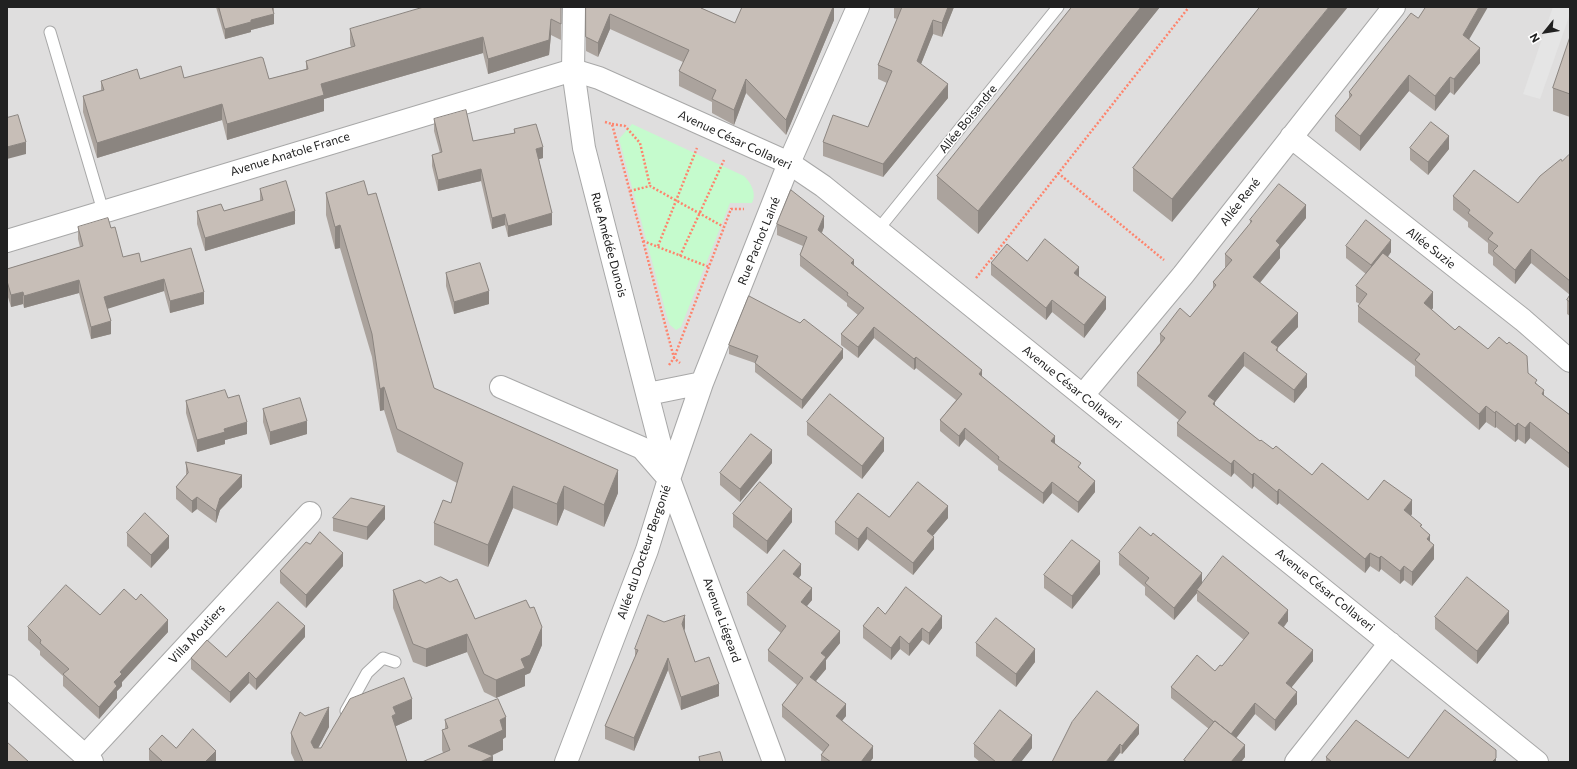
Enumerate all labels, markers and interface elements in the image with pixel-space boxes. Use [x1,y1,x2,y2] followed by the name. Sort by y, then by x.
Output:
[1525,12,1565,52] north arrow
[1526,31,1542,45] text: N
[936,82,1000,156] street label: Allée Boisandre
[676,107,794,173] street label: Avenue César Collaveri
[229,129,351,179] street label: Avenue Anatole France
[1217,175,1263,229] street label: Allée René
[588,191,630,299] street label: Rue Amédée Dunois
[735,195,783,287] street label: Rue Pachot Lainé
[1404,224,1458,272] street label: Allée Suzie
[1019,343,1125,431] street label: Avenue César Collaveri
[614,483,674,621] street label: Allée du Docteur Bergonié
[1272,546,1378,634] street label: Avenue César Collaveri
[700,576,744,664] street label: Avenue Liégeard
[166,601,228,667] street label: Villa Moutiers

